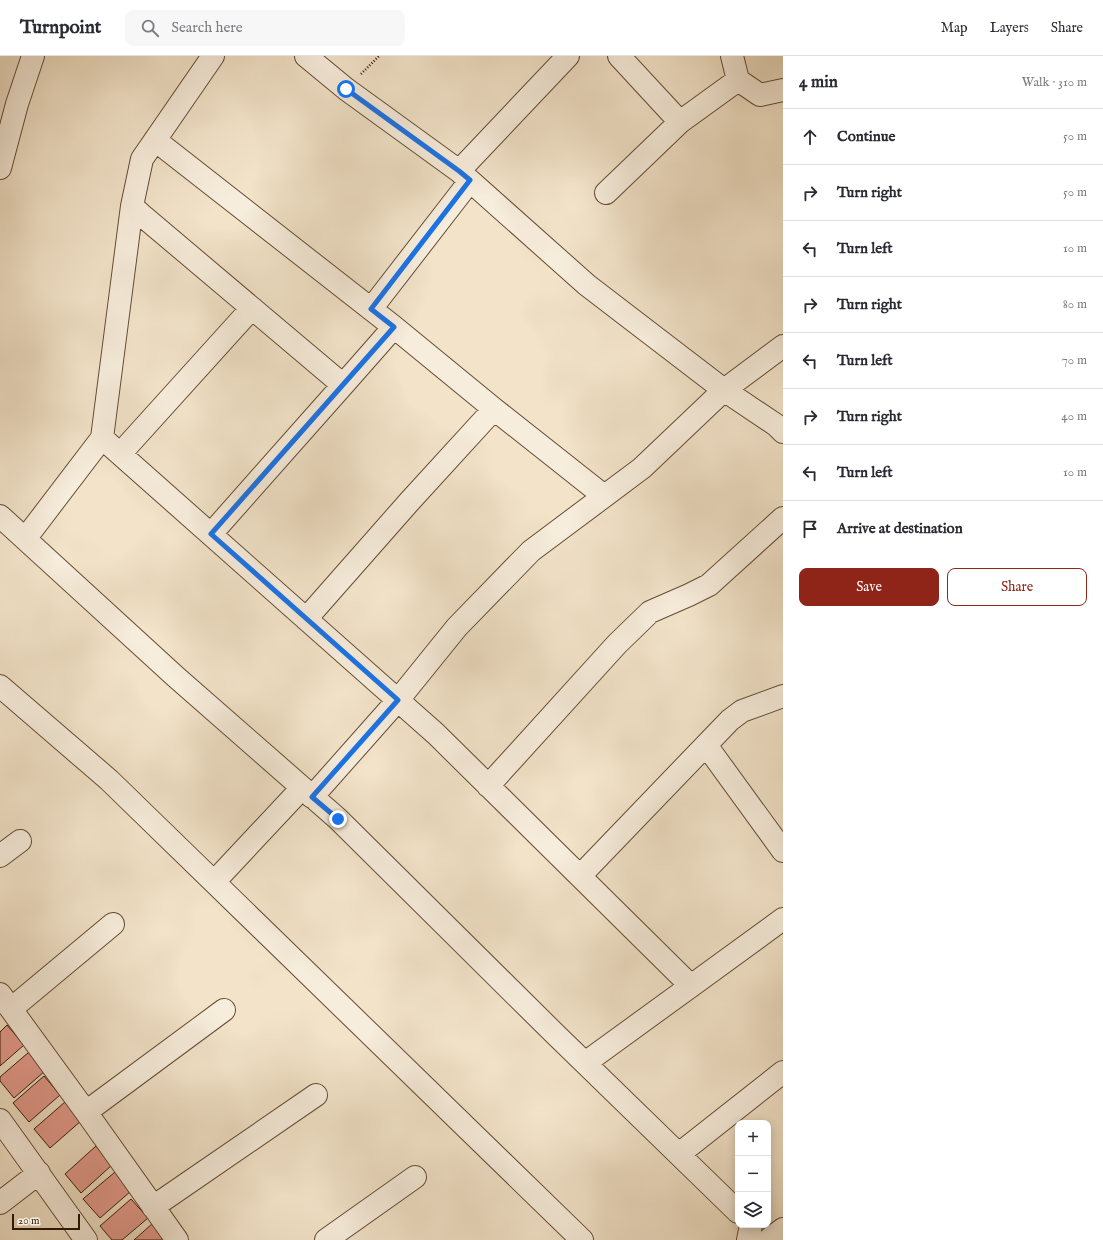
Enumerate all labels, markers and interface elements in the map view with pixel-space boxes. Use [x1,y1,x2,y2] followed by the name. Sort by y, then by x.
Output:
[125,10,405,46] search box
[20,16,101,40] text: Turnpoint
[139,17,161,39] icon: search
[171,18,243,37] text: Search here
[941,19,968,37] text: Map
[990,19,1029,37] text: Layers
[1051,19,1083,37] text: Share
[799,72,838,93] text: 4 min
[1022,74,1087,91] text: Walk · 310 m
[337,80,355,98] route start
[799,126,821,148] icon: ahead
[837,127,895,146] text: Continue
[1063,128,1087,145] text: 50 m
[799,182,821,204] icon: right
[837,183,902,202] text: Turn right
[1063,184,1087,201] text: 50 m
[799,238,821,260] icon: left
[837,239,893,258] text: Turn left
[1063,240,1087,257] text: 10 m
[799,294,821,316] icon: right
[837,295,902,314] text: Turn right
[1063,296,1087,313] text: 80 m
[799,350,821,372] icon: left
[837,351,893,370] text: Turn left
[1062,352,1087,369] text: 70 m
[799,406,821,428] icon: right
[837,407,902,426] text: Turn right
[1061,408,1087,425] text: 40 m
[799,462,821,484] icon: left
[837,463,893,482] text: Turn left
[1063,464,1087,481] text: 10 m
[799,518,821,540] icon: arrive
[837,519,963,538] text: Arrive at destination
[799,568,939,606] button: Save
[947,568,1087,606] button: Share
[329,810,347,828] route end
[735,1120,771,1228] map controls
[735,1120,771,1156] button: +
[735,1156,771,1192] button: −
[735,1192,771,1228] button: layers
[12,1212,80,1231] scale bar
[18,1214,39,1228] text: 20 m

